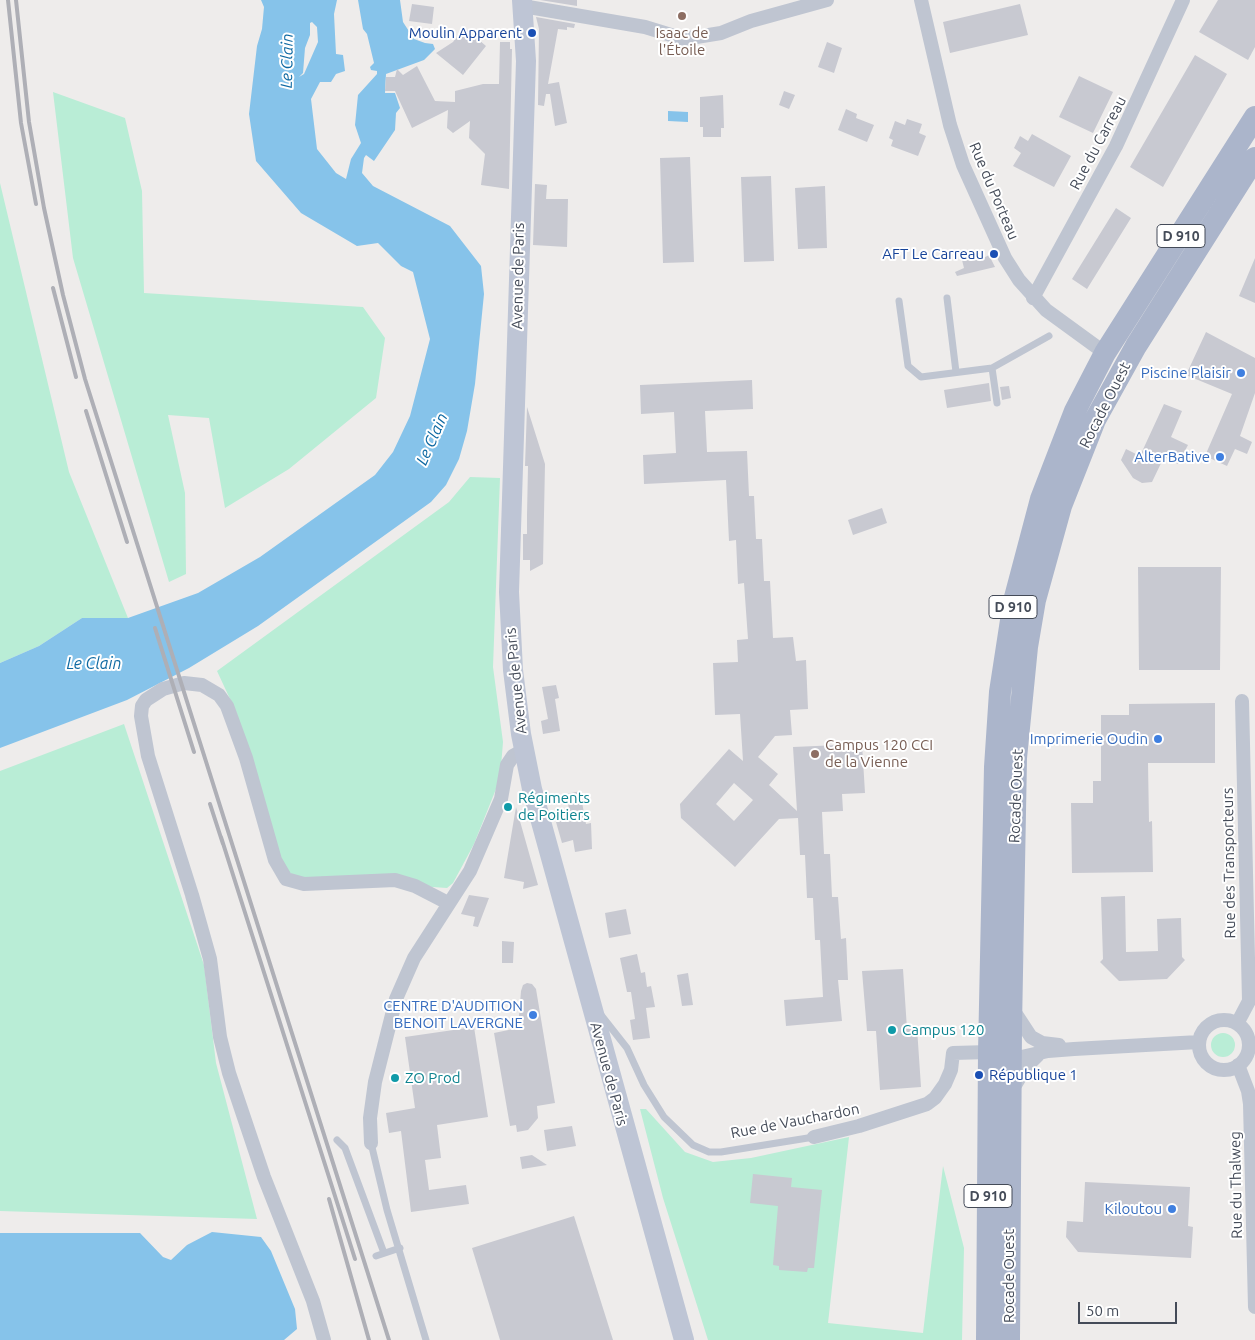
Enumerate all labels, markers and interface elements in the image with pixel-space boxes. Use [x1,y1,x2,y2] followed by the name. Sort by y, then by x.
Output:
[676,10,688,22] marker: Isaac de l'Étoile
[409,24,522,42] place label: Moulin Apparent
[655,24,709,59] place label: Isaac de l'Étoile
[526,27,538,39] marker: Moulin Apparent
[277,33,297,89] water label: Le Clain
[1066,93,1130,193] street label: Rue du Carreau
[965,140,1023,242] street label: Rue du Porteau
[508,222,528,330] street label: Avenue de Paris
[1157,225,1205,248] road number: D 910
[882,245,984,263] place label: AFT Le Carreau
[988,248,1000,260] marker: AFT Le Carreau
[1076,359,1134,451] street label: Rocade Ouest
[1141,364,1231,382] place label: Piscine Plaisir
[1235,367,1247,379] marker: Piscine Plaisir
[412,410,452,468] water label: Le Clain
[1134,448,1210,466] place label: AlterBative
[1214,451,1226,463] marker: AlterBative
[989,596,1037,618] road number: D 910
[501,627,531,735] street label: Avenue de Paris
[67,654,121,674] water label: Le Clain
[1030,730,1148,748] place label: Imprimerie Oudin
[1152,733,1164,745] marker: Imprimerie Oudin
[825,736,933,771] place label: Campus 120 CCI de la Vienne
[809,748,821,760] marker: Campus 120 CCI de la Vienne
[1005,749,1027,843] street label: Rocade Ouest
[1219,787,1239,939] street label: Rue des Transporteurs
[518,789,590,824] place label: Régiments de Poitiers
[502,801,514,813] marker: Régiments de Poitiers
[383,997,523,1032] place label: CENTRE D'AUDITION BENOIT LAVERGNE
[527,1009,539,1021] marker: CENTRE D'AUDITION BENOIT LAVERGNE
[586,1020,632,1128] street label: Avenue de Paris
[902,1021,985,1039] place label: Campus 120
[886,1024,898,1036] marker: Campus 120
[989,1066,1078,1084] place label: République 1
[405,1069,461,1087] place label: ZO Prod
[973,1069,985,1081] marker: République 1
[389,1072,401,1084] marker: ZO Prod
[729,1100,861,1142] street label: Rue de Vauchardon
[1226,1131,1246,1239] street label: Rue du Thalweg
[964,1184,1012,1208] road number: D 910
[1104,1200,1162,1218] place label: Kiloutou
[1166,1203,1178,1215] marker: Kiloutou
[1000,1229,1018,1323] street label: Rocade Ouest
[1080,1292,1179,1324] scale bar
[1086,1302,1119,1319] text: 50 m

